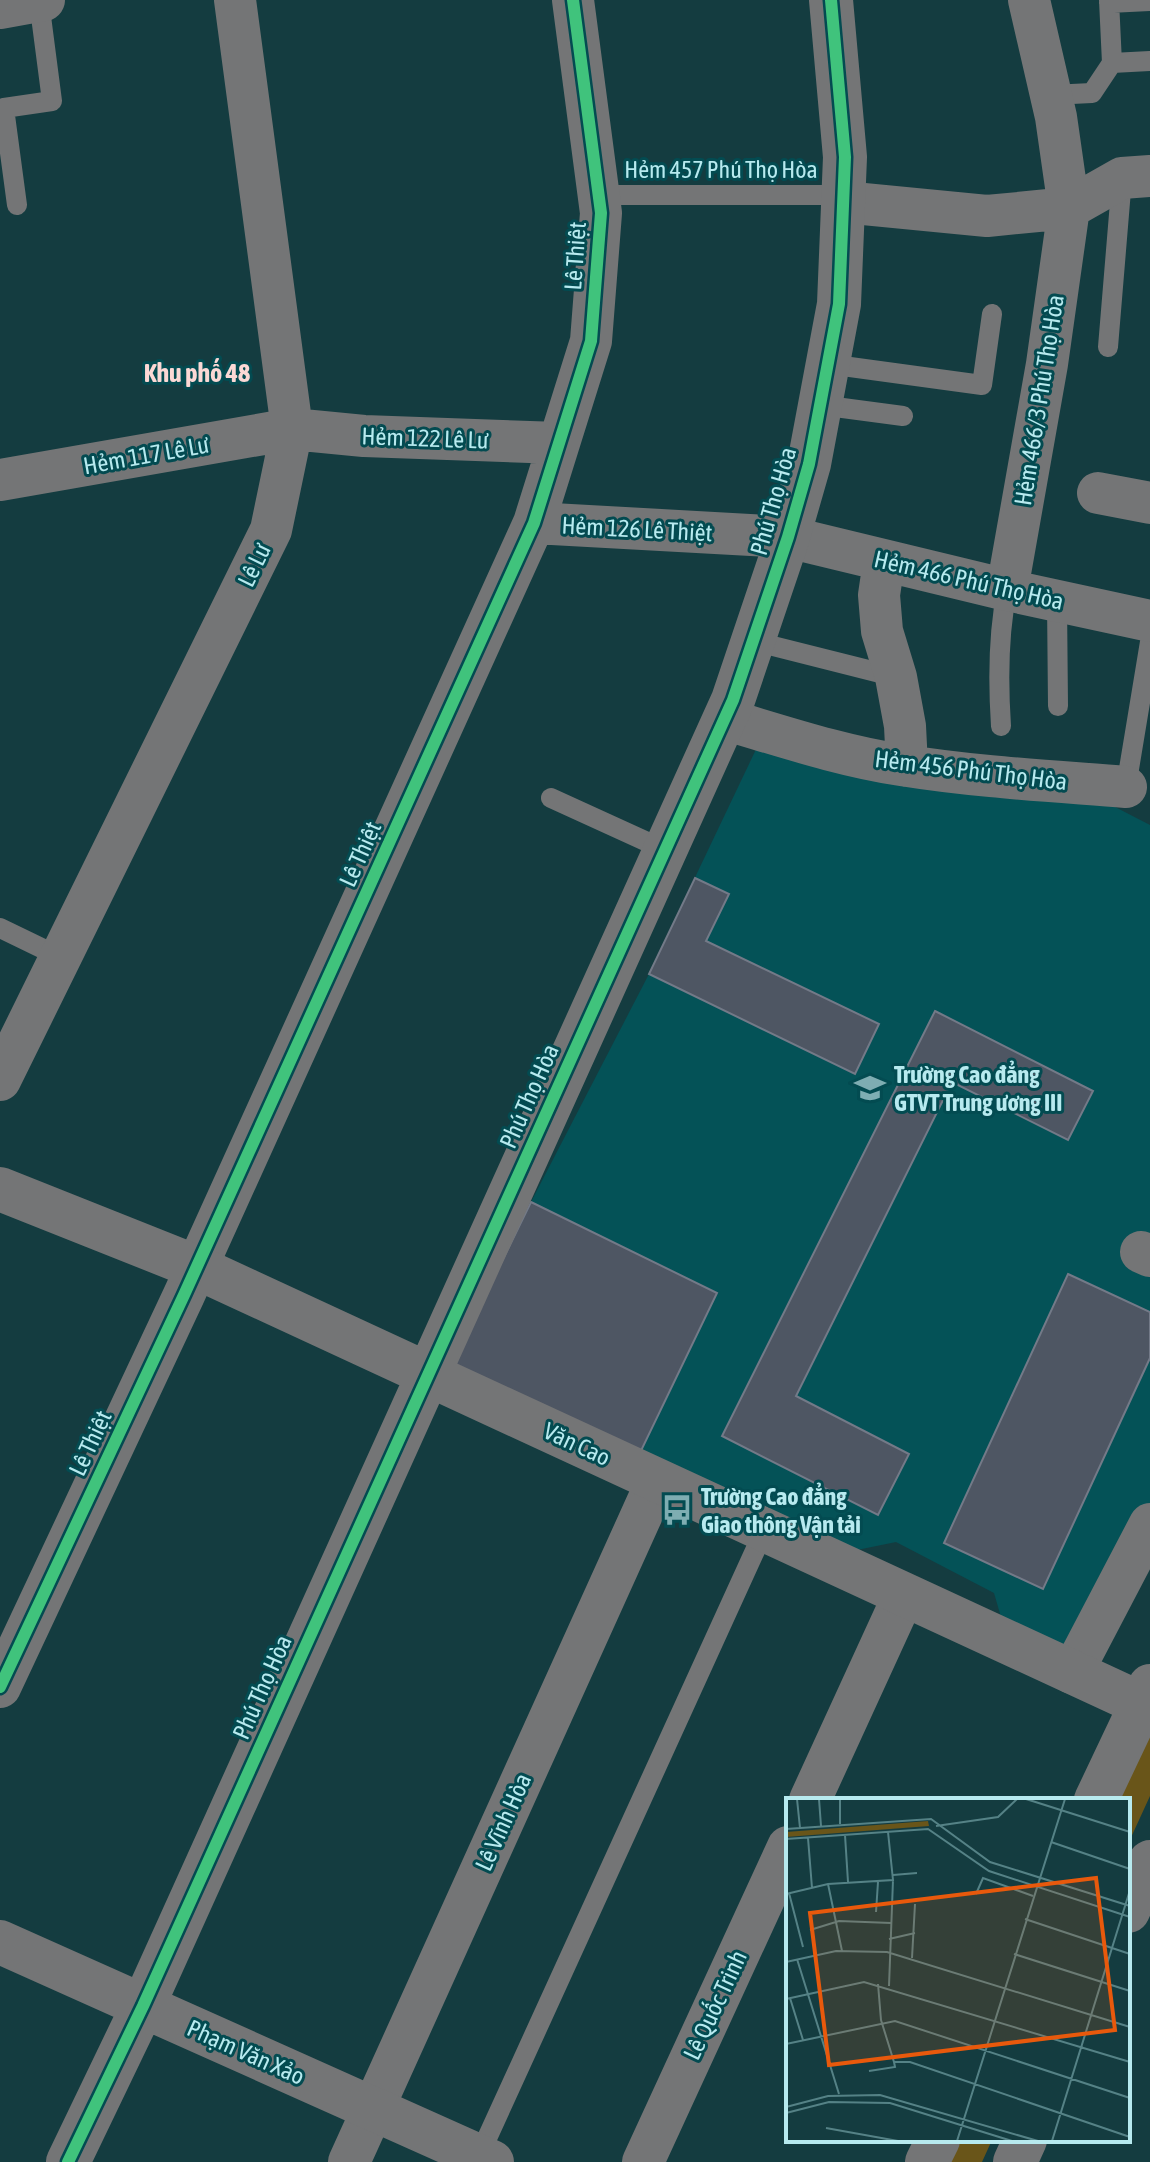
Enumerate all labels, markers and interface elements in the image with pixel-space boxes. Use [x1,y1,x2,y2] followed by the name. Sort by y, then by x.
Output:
[624,156,818,183] street label: Hẻm 457 Phú Thọ Hòa
[559,221,591,291] street label: Lê Thiệt
[1009,293,1069,507] street label: Hẻm 466/3 Phú Thọ Hòa
[144,358,250,388] district label: Khu phố 48
[361,422,489,454] street label: Hẻm 122 Lê Lư
[81,431,211,479] street label: Hẻm 117 Lê Lư
[745,444,801,558] street label: Phú Thọ Hòa
[561,512,713,546] street label: Hẻm 126 Lê Thiệt
[232,539,276,591] street label: Lê Lư
[872,545,1066,615] street label: Hẻm 466 Phú Thọ Hòa
[873,745,1069,795] street label: Hẻm 456 Phú Thọ Hòa
[334,817,386,891] street label: Lê Thiệt
[494,1040,564,1152] street label: Phú Thọ Hòa
[894,1060,1062,1116] place label: Trường Cao đẳng GTVT Trung ương III
[853,1071,887,1105] school or university icon: Trường Cao đẳng GTVT Trung ương III
[63,1406,117,1480] street label: Lê Thiệt
[539,1417,615,1471] street label: Văn Cao
[701,1482,861,1538] place label: Trường Cao đẳng Giao thông Vận tải
[660,1493,694,1527] bus stop icon: Trường Cao đẳng Giao thông Vận tải
[227,1631,297,1743] street label: Phú Thọ Hòa
[470,1769,536,1875] street label: Lê Vĩnh Hòa
[786,1798,1130,2142] inset map
[678,1946,752,2064] street label: Lê Quốc Trinh
[183,2014,309,2090] street label: Phạm Văn Xảo

